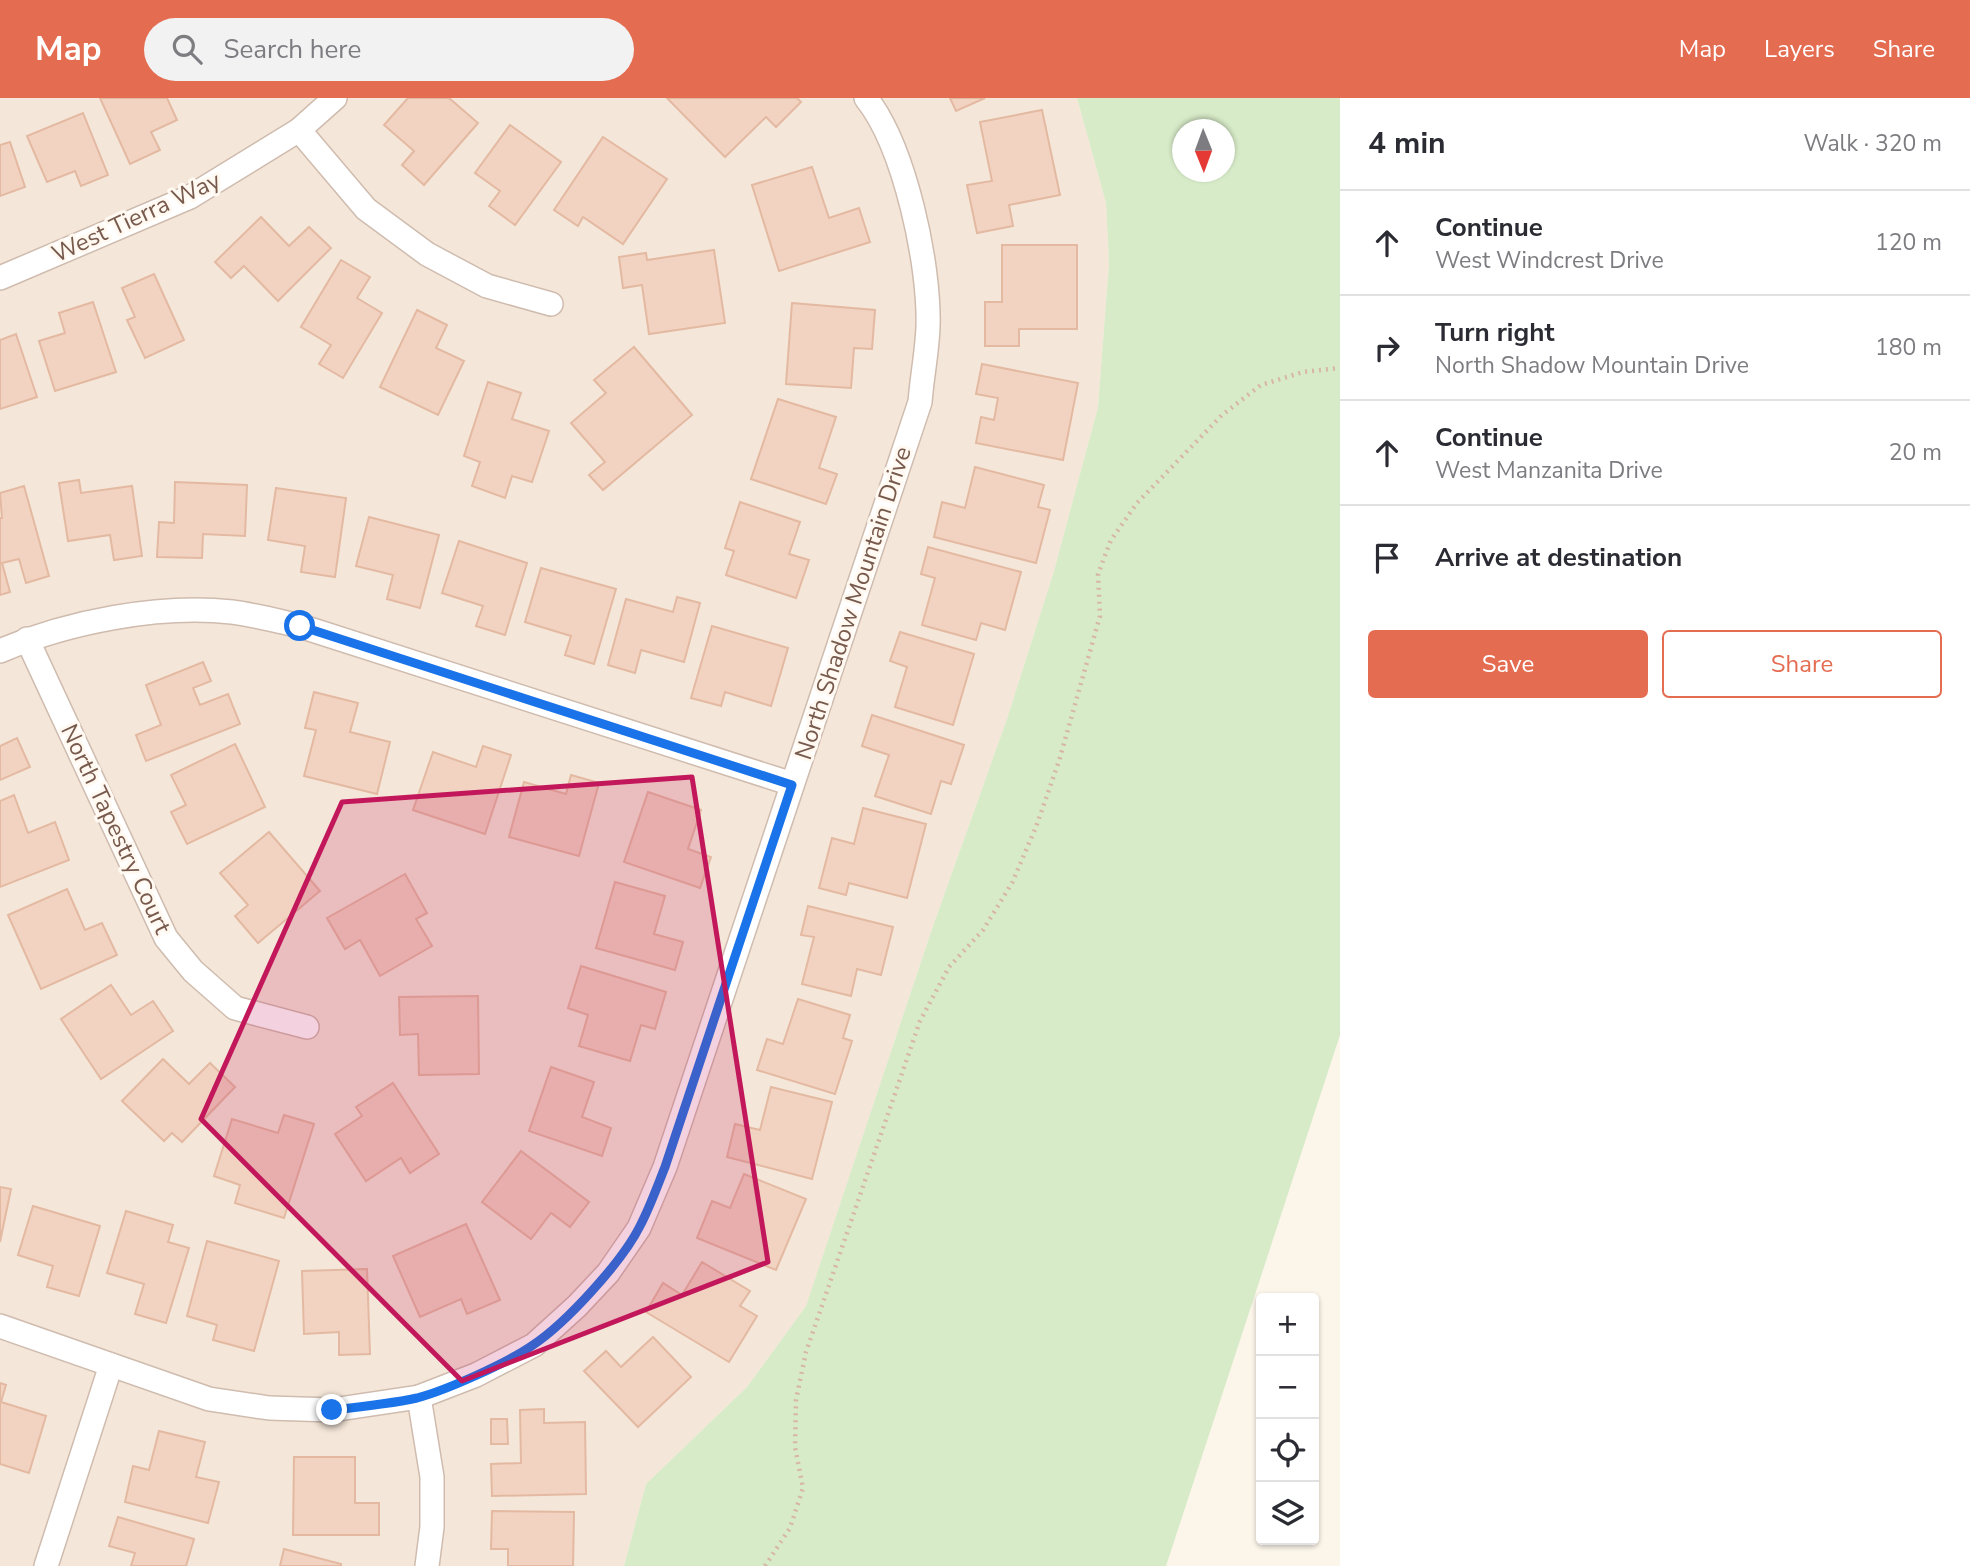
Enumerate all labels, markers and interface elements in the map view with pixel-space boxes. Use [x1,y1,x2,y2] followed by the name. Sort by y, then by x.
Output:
[144,18,634,81] search box
[35,27,102,72] text: Map
[168,30,206,68] icon: search
[224,32,361,67] text: Search here
[1679,33,1726,65] text: Map
[1764,33,1835,65] text: Layers
[1873,33,1935,65] text: Share
[1172,119,1235,182] north arrow
[1368,123,1446,164] text: 4 min
[1803,128,1942,159] text: Walk · 320 m
[47,164,226,270] street label: West Tierra Way
[1435,210,1543,245] text: Continue
[1368,224,1406,262] icon: ahead
[1875,227,1942,258] text: 120 m
[1435,245,1664,276] text: West Windcrest Drive
[1435,315,1554,350] text: Turn right
[1368,329,1406,367] icon: right
[1875,332,1942,363] text: 180 m
[1435,350,1749,381] text: North Shadow Mountain Drive
[1435,420,1543,455] text: Continue
[1368,434,1406,472] icon: ahead
[1889,437,1942,468] text: 20 m
[787,442,919,764] street label: North Shadow Mountain Drive
[1435,455,1663,486] text: West Manzanita Drive
[1368,539,1406,577] icon: arrive
[1435,540,1682,575] text: Arrive at destination
[284,610,315,641] route start
[1368,630,1648,698] button: Save
[1662,630,1942,698] button: Share
[53,719,179,940] street label: North Tapestry Court
[1256,1293,1319,1545] map controls
[1256,1293,1319,1356] button: +
[1256,1356,1319,1419] button: −
[316,1394,347,1425] route end
[1256,1419,1319,1482] button: locate
[1256,1482,1319,1545] button: layers

